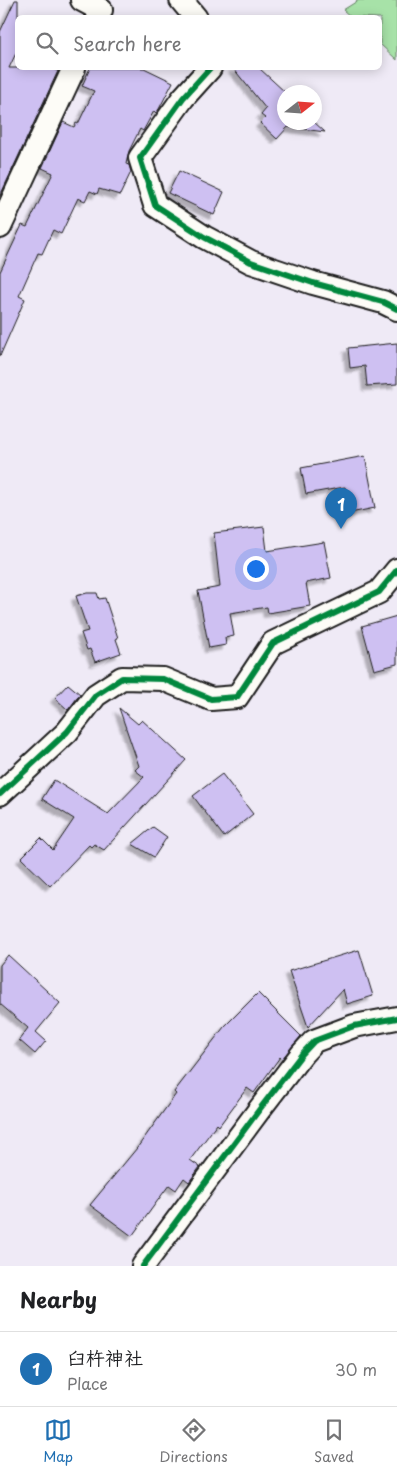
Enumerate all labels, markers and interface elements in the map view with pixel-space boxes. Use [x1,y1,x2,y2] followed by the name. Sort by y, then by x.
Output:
[15,15,382,70] search box
[33,29,61,57] icon: search
[73,29,182,57] text: Search here
[277,85,322,130] north arrow
[325,488,357,529] pin: 1
[243,556,269,582] your location
[20,1283,97,1315] text: Nearby
[67,1343,143,1371] text: 臼杵神社
[32,1357,40,1381] text: 1
[335,1357,377,1381] text: 30 m
[67,1371,108,1395] text: Place
[43,1416,73,1467] tab: Map
[160,1416,228,1467] tab: Directions
[314,1416,354,1467] tab: Saved

